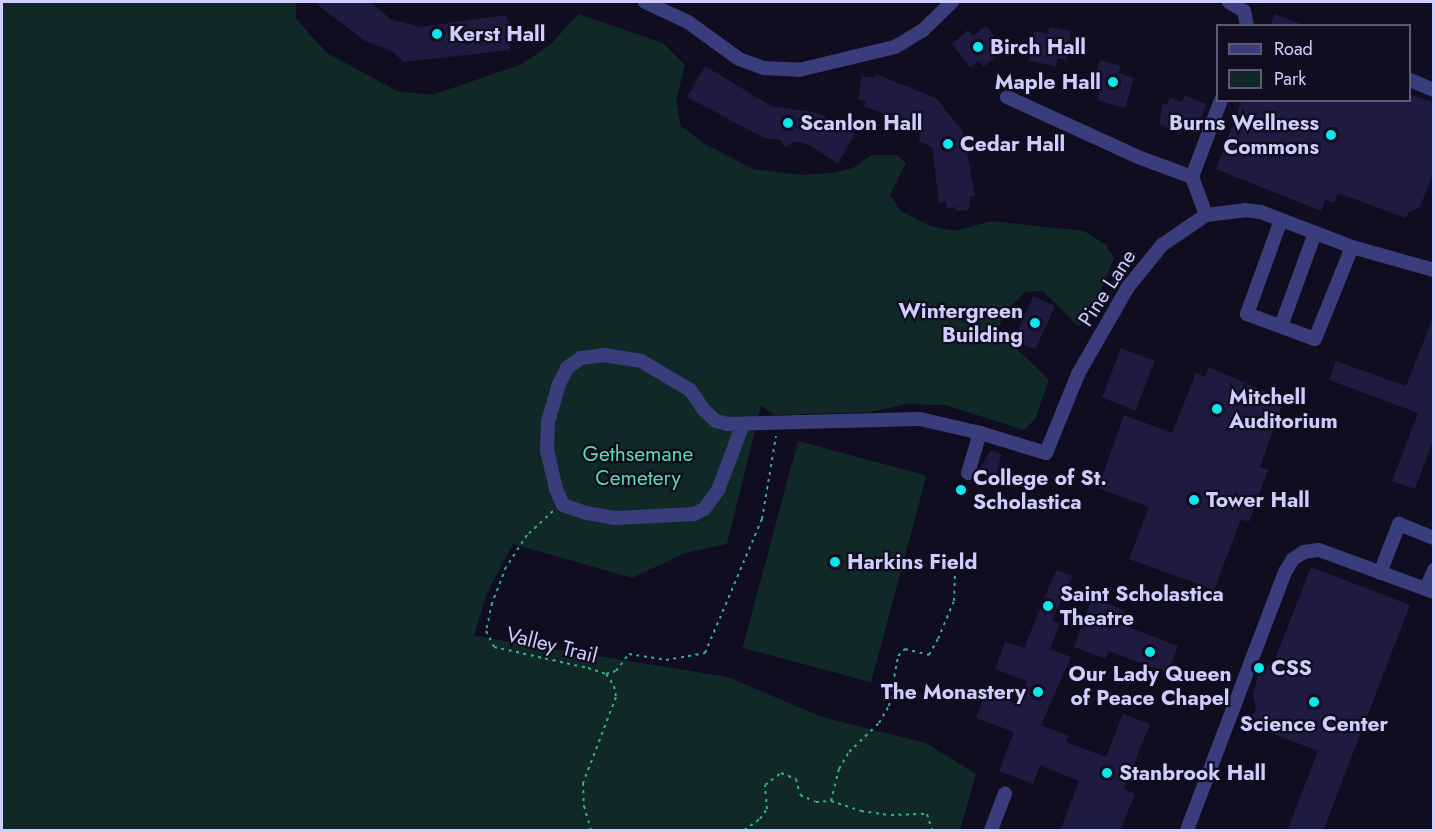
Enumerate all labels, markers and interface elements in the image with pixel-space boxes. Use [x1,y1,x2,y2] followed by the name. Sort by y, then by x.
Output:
[449,21,545,47] place label: Kerst Hall
[1216,24,1411,102] legend
[430,27,444,41] marker: Kerst Hall
[990,34,1086,60] place label: Birch Hall
[1274,36,1313,62] text: Road
[971,40,985,54] marker: Birch Hall
[1274,66,1306,92] text: Park
[995,69,1101,95] place label: Maple Hall
[1106,75,1120,89] marker: Maple Hall
[800,110,922,136] place label: Scanlon Hall
[1169,110,1319,160] place label: Burns Wellness Commons
[781,116,795,130] marker: Scanlon Hall
[1324,128,1338,142] marker: Burns Wellness Commons
[960,131,1065,157] place label: Cedar Hall
[941,137,955,151] marker: Cedar Hall
[1073,245,1141,331] street label: Pine Lane
[898,298,1023,348] place label: Wintergreen Building
[1028,316,1042,330] marker: Wintergreen Building
[1229,384,1338,434] place label: Mitchell Auditorium
[1210,402,1224,416] marker: Mitchell Auditorium
[583,441,693,491] park label: Gethsemane Cemetery
[973,465,1107,515] place label: College of St. Scholastica
[954,483,968,497] marker: College of St. Scholastica
[1206,487,1310,513] place label: Tower Hall
[1187,493,1201,507] marker: Tower Hall
[847,549,977,575] place label: Harkins Field
[828,555,842,569] marker: Harkins Field
[1060,581,1224,631] place label: Saint Scholastica Theatre
[1041,599,1055,613] marker: Saint Scholastica Theatre
[504,621,600,669] street label: Valley Trail
[1143,645,1157,659] marker: Our Lady Queen of Peace Chapel
[1271,655,1312,681] place label: CSS
[1068,661,1232,711] place label: Our Lady Queen of Peace Chapel
[1252,661,1266,675] marker: CSS
[881,679,1026,705] place label: The Monastery
[1031,685,1045,699] marker: The Monastery
[1307,695,1321,709] marker: Science Center
[1240,711,1388,737] place label: Science Center
[1119,760,1266,786] place label: Stanbrook Hall
[1100,766,1114,780] marker: Stanbrook Hall

